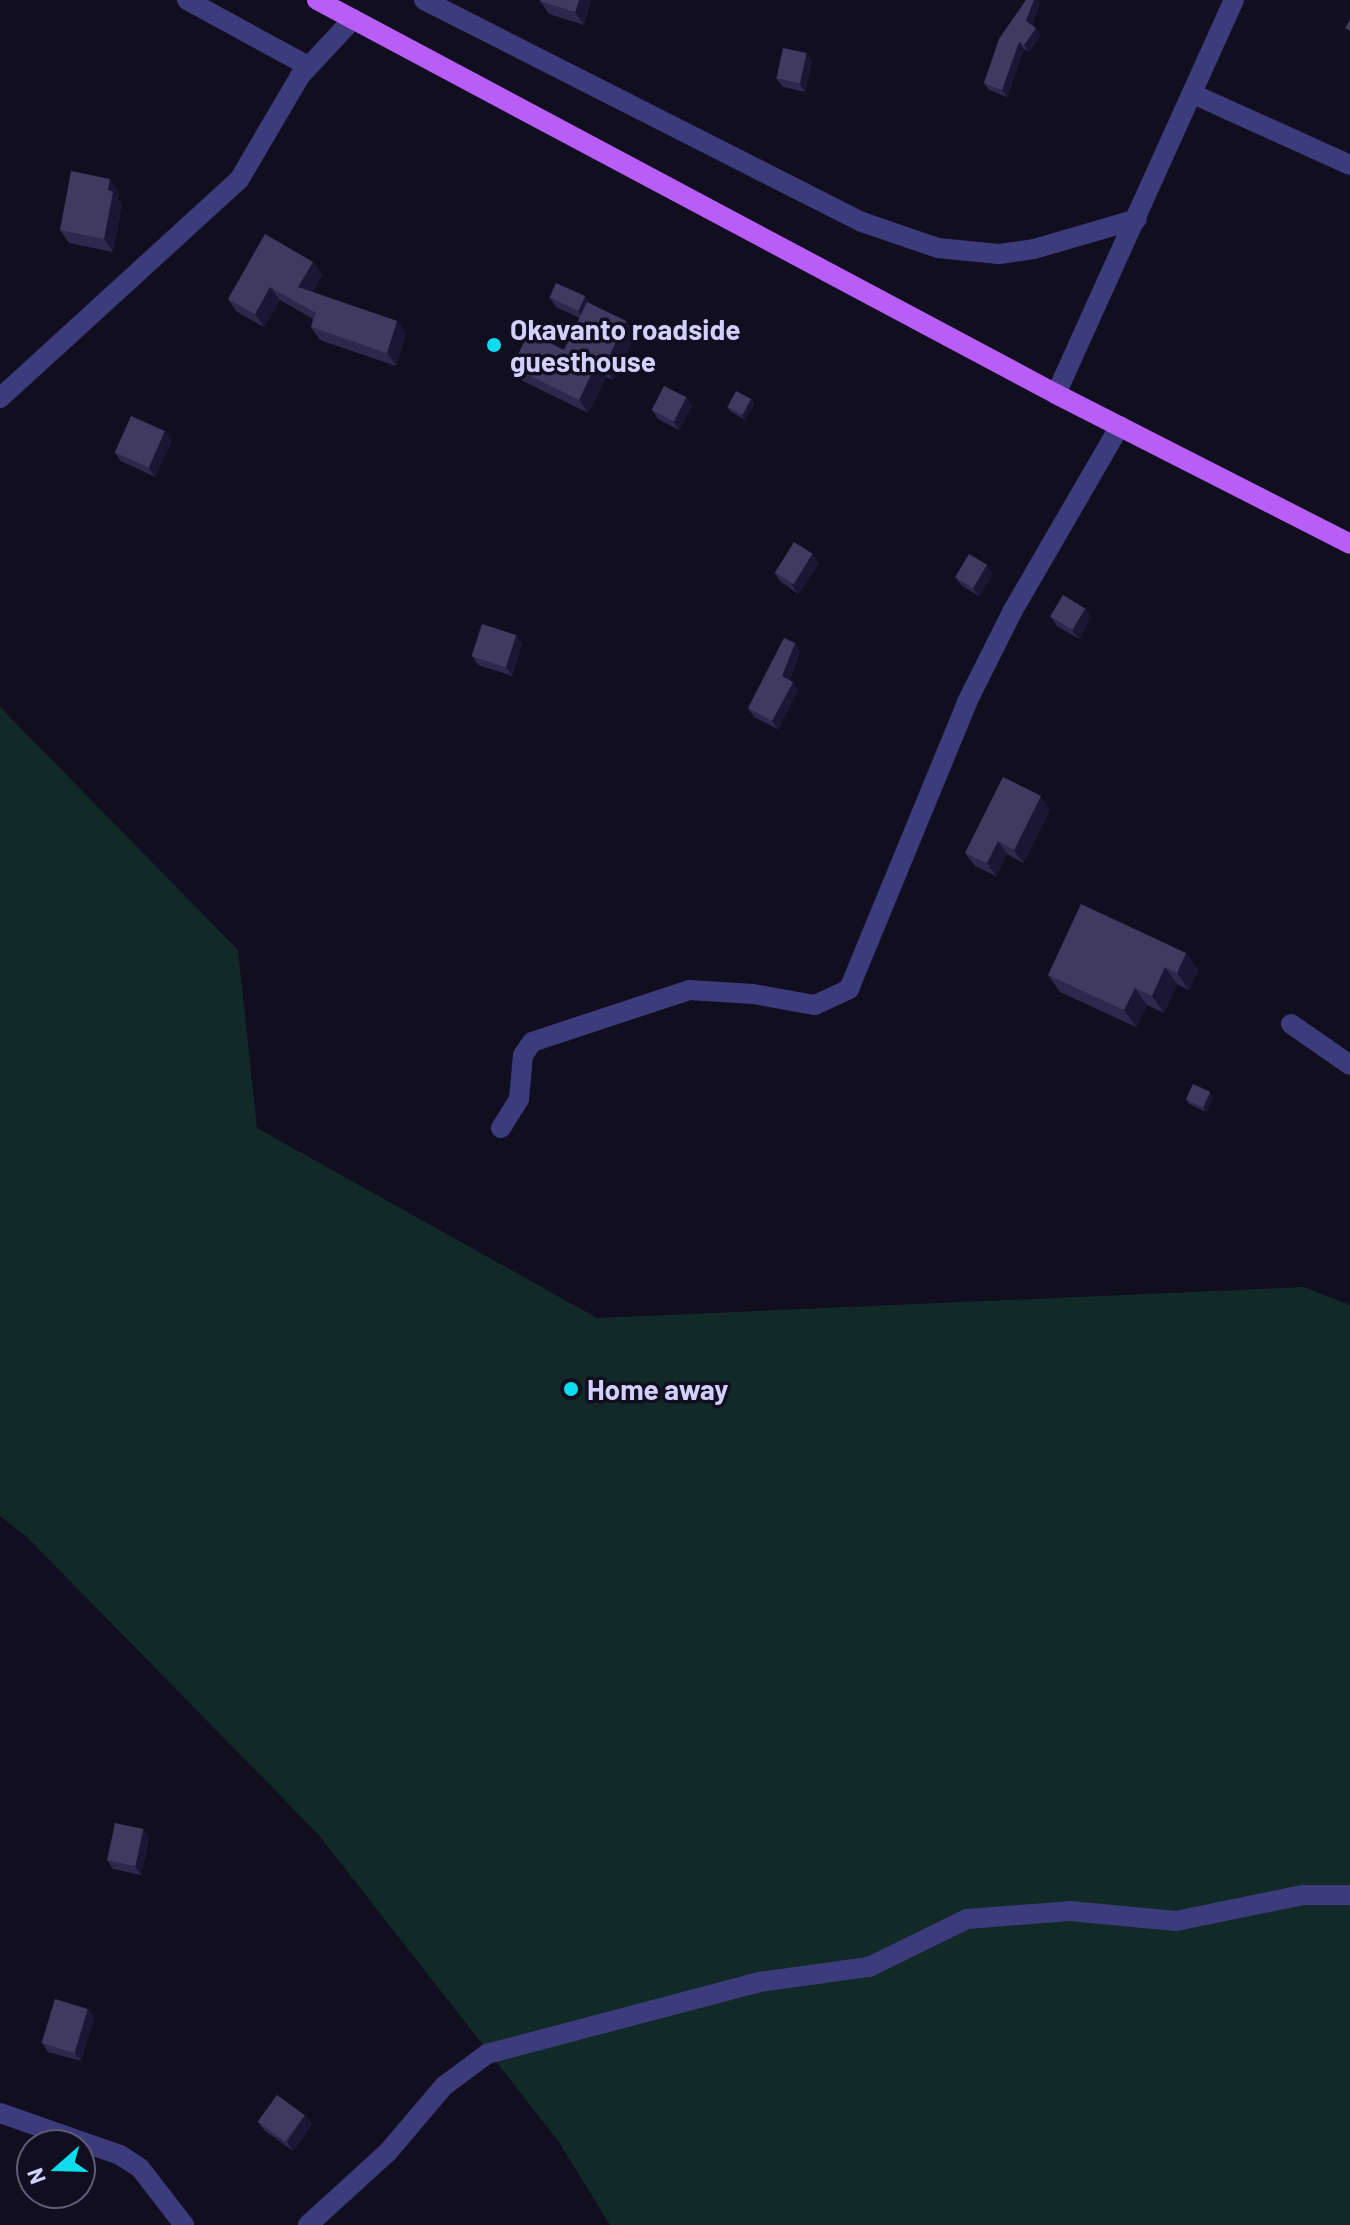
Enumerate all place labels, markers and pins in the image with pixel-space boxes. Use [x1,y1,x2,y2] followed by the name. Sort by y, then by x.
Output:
[510,312,741,378] place label: Okavanto roadside guesthouse
[485,336,503,354] marker: Okavanto roadside guesthouse
[587,1372,728,1406] place label: Home away
[562,1380,580,1398] marker: Home away

